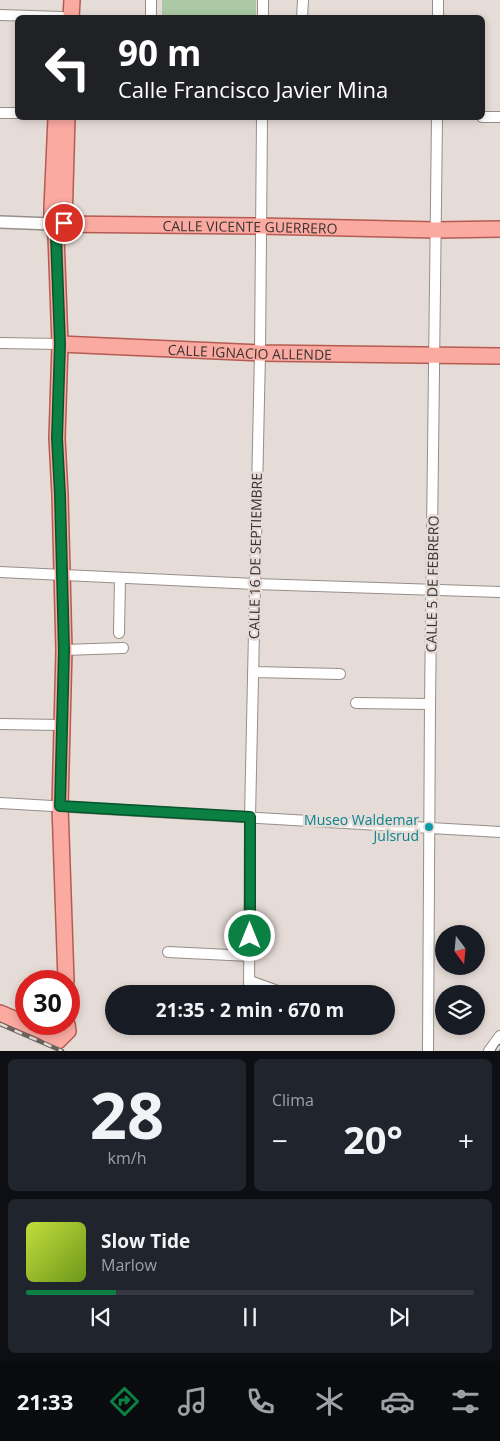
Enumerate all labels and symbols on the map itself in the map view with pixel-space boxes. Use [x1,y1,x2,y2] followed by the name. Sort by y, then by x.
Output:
[43,202,85,244] pin
[162,216,338,237] street label: CALLE VICENTE GUERRERO
[167,339,332,363] street label: CALLE IGNACIO ALLENDE
[244,473,266,639] street label: CALLE 16 DE SEPTIEMBRE
[421,515,443,653] street label: CALLE 5 DE FEBRERO
[304,810,419,845] place label: Museo Waldemar Julsrud
[423,821,435,833] marker: Museo Waldemar Julsrud
[223,909,275,961] position arrow
[435,925,485,975] north arrow
[15,970,80,1035] speed limit sign: 30

